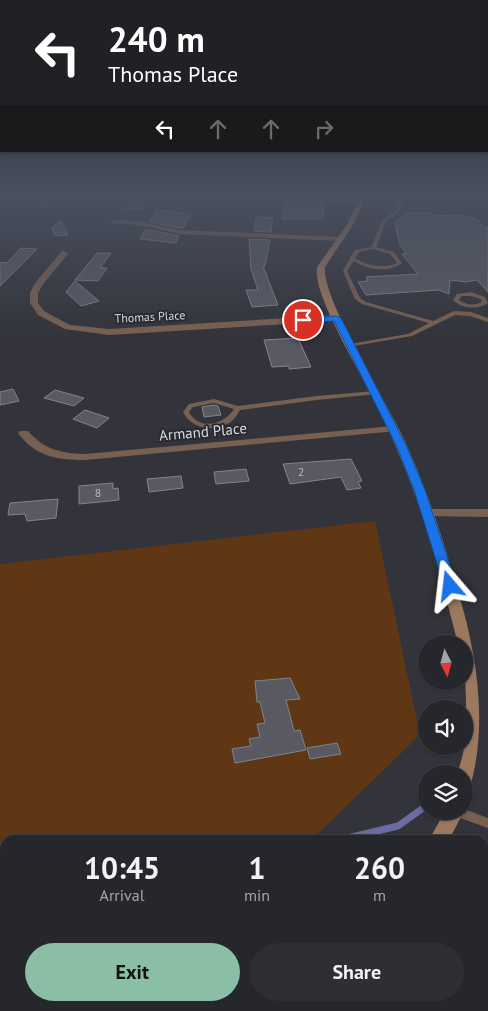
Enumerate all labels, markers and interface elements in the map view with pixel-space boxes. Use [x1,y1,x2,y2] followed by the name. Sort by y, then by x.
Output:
[108,16,205,62] text: 240 m
[25,20,90,85] icon: left
[108,60,238,88] text: Thomas Place
[151,115,179,143] icon: left
[204,115,232,143] icon: ahead
[257,115,285,143] icon: ahead
[310,115,338,143] icon: right
[282,299,324,341] pin
[289,306,317,334] icon: arrive
[114,307,186,326] street label: Thomas Place
[158,418,248,445] street label: Armand Place
[298,464,304,479] house number: 2
[95,485,101,500] house number: 8
[423,559,475,611] position arrow
[418,635,472,690] north arrow
[418,635,473,820] map controls
[418,700,473,755] button: sound
[418,765,473,820] button: layers
[84,848,160,887] text: 10:45
[249,848,266,887] text: 1
[354,848,405,887] text: 260
[100,885,144,905] text: Arrival
[244,885,270,905] text: min
[373,885,386,905] text: m
[25,943,240,1001] button: Exit
[250,943,464,1001] button: Share

